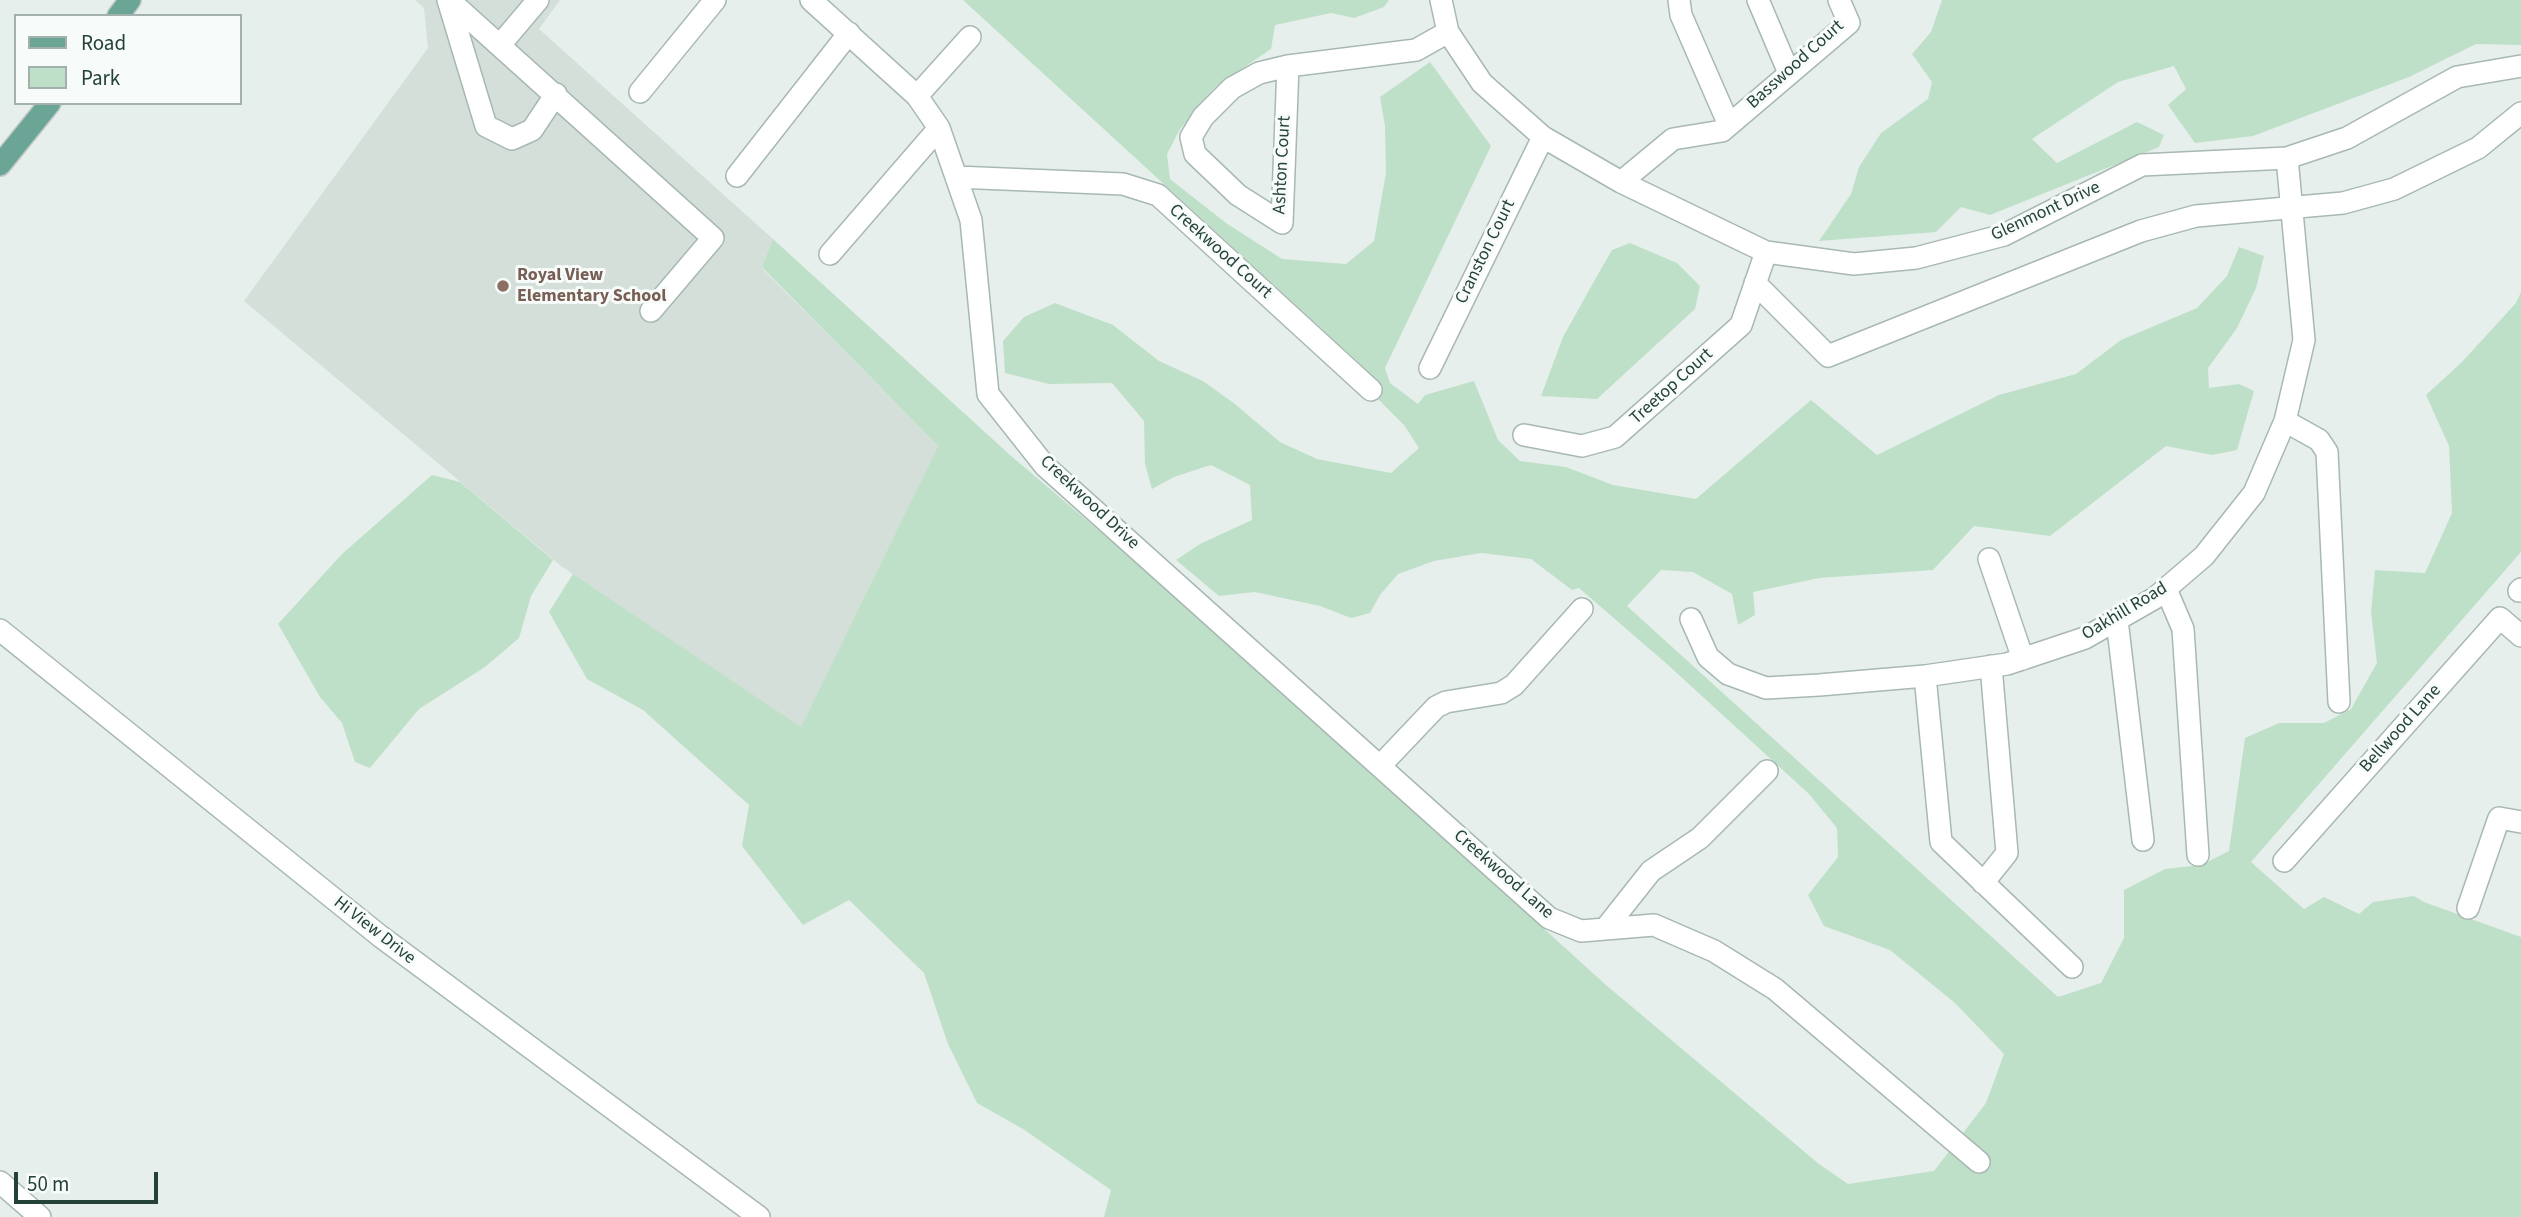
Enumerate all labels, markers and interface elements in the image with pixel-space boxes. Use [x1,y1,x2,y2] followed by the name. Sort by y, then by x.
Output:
[14,14,242,105] legend
[1743,16,1849,114] street label: Basswood Court
[81,28,126,58] text: Road
[81,63,120,93] text: Park
[1270,115,1296,215] street label: Ashton Court
[1988,177,2104,247] street label: Glenmont Drive
[1451,196,1521,308] street label: Cranston Court
[1164,200,1276,304] street label: Creekwood Court
[517,265,667,308] place label: Royal View Elementary School
[495,278,511,294] marker: Royal View Elementary School
[1626,344,1718,430] street label: Treetop Court
[1035,451,1143,555] street label: Creekwood Drive
[2078,578,2172,646] street label: Oakhill Road
[2356,680,2446,778] street label: Bellwood Lane
[1448,826,1558,924] street label: Creekwood Lane
[329,892,419,970] street label: Hi View Drive
[18,1158,161,1202] scale bar
[27,1169,69,1199] text: 50 m

